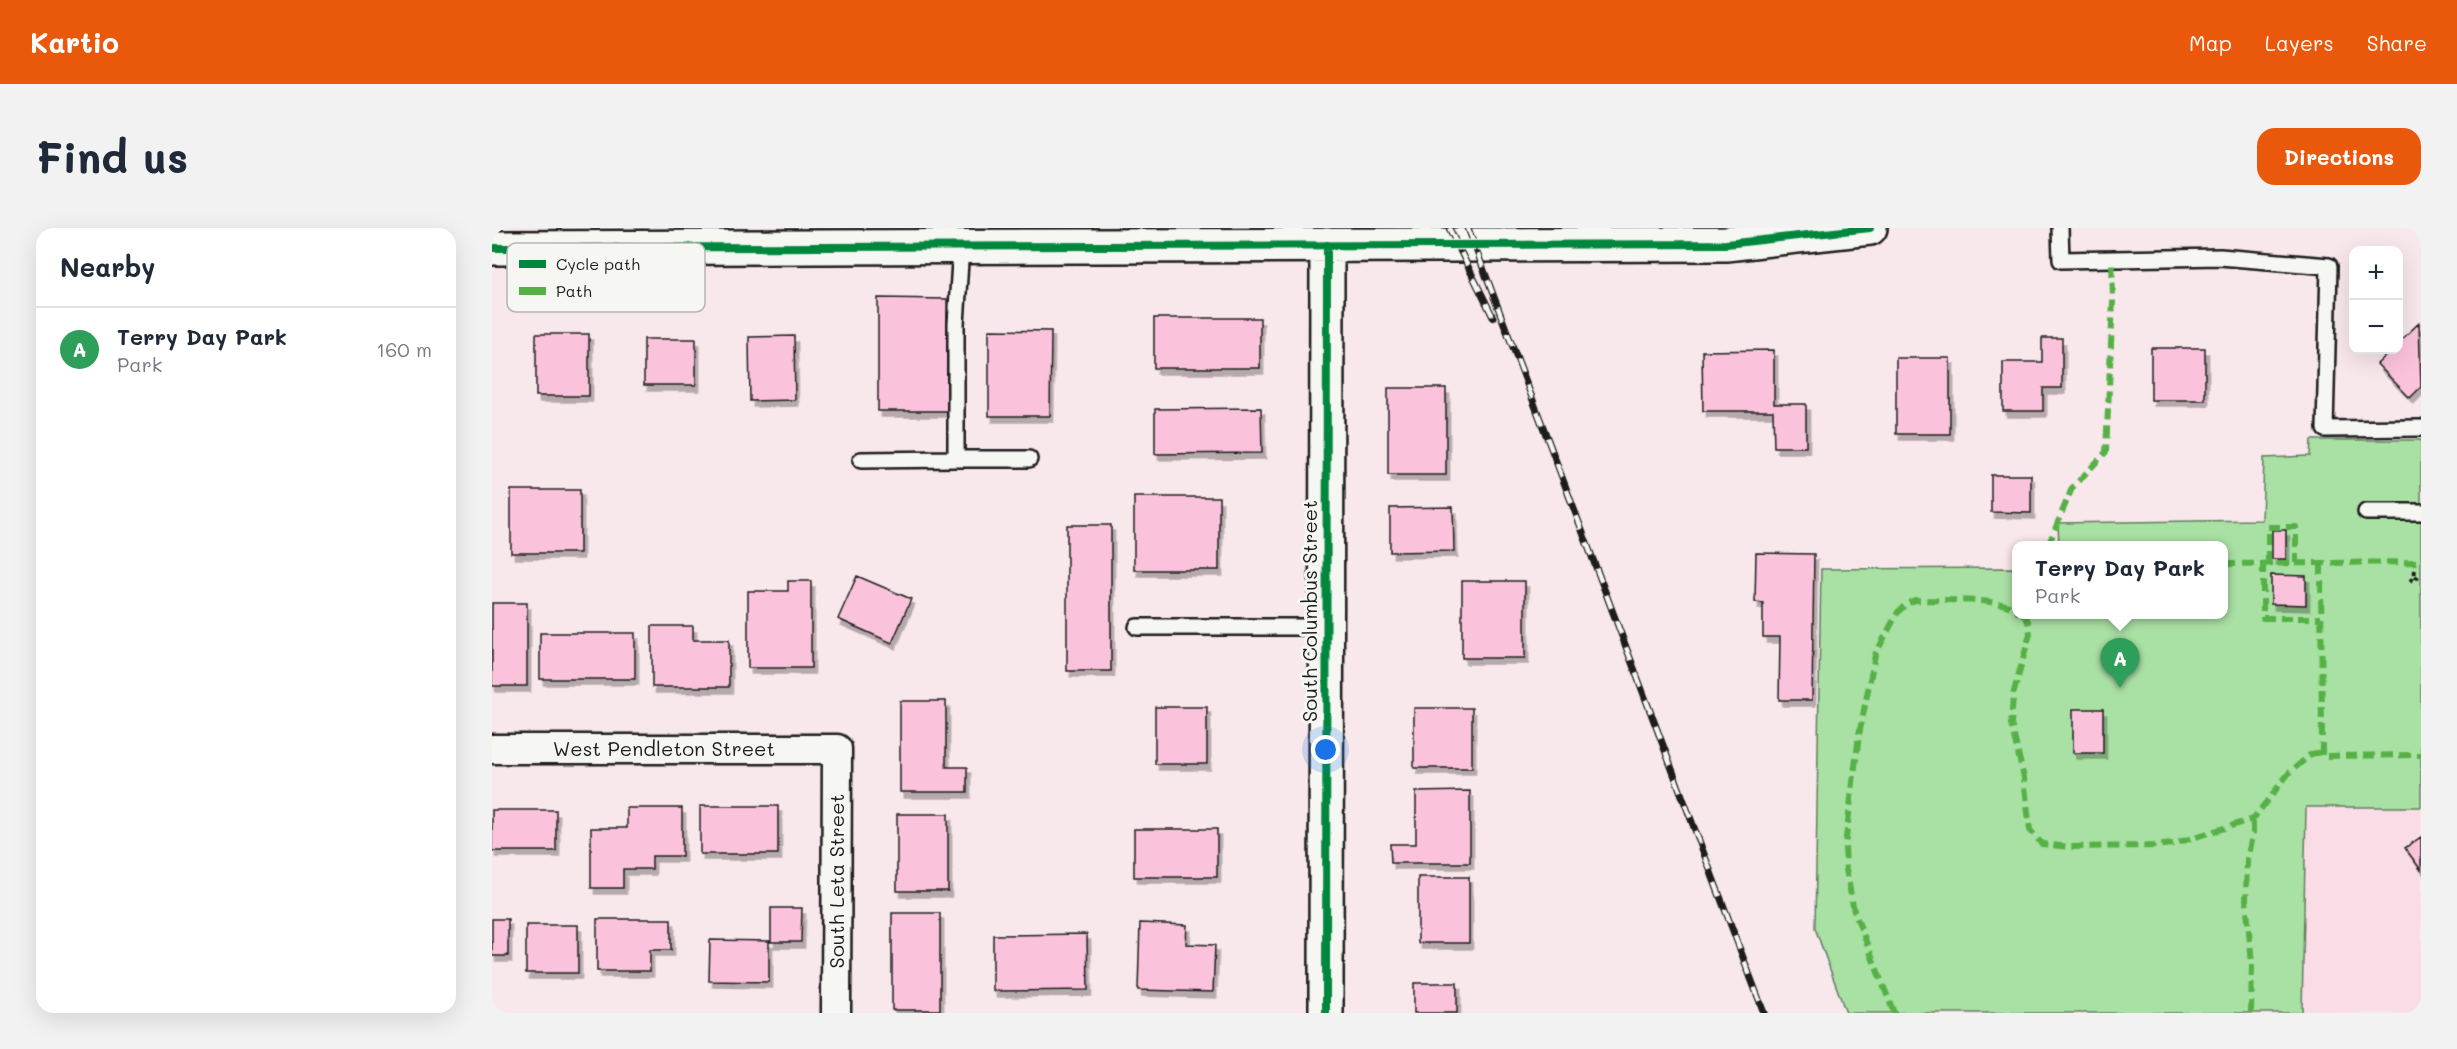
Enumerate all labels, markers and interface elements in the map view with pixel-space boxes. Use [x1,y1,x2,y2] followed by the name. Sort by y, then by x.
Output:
[30,24,119,60] text: Kartio
[2189,29,2232,56] text: Map
[2265,29,2334,56] text: Layers
[2367,29,2427,56] text: Share
[2257,128,2421,185] button: Directions
[36,129,188,184] text: Find us
[507,243,705,312] legend
[2349,246,2403,354] map controls
[2349,246,2403,300] button: +
[60,250,155,284] text: Nearby
[556,253,640,274] text: Cycle path
[556,280,592,301] text: Path
[2349,300,2403,354] button: −
[117,322,287,351] text: Terry Day Park
[73,336,86,362] text: A
[376,336,432,362] text: 160 m
[117,351,162,377] text: Park
[1296,500,1322,722] street label: South Columbus Street
[2012,541,2228,619] popup
[2035,553,2205,582] text: Terry Day Park
[2035,582,2080,608] text: Park
[2100,638,2140,688] pin: A
[553,735,775,761] street label: West Pendleton Street
[1311,735,1340,764] your location
[823,794,849,968] street label: South Leta Street

